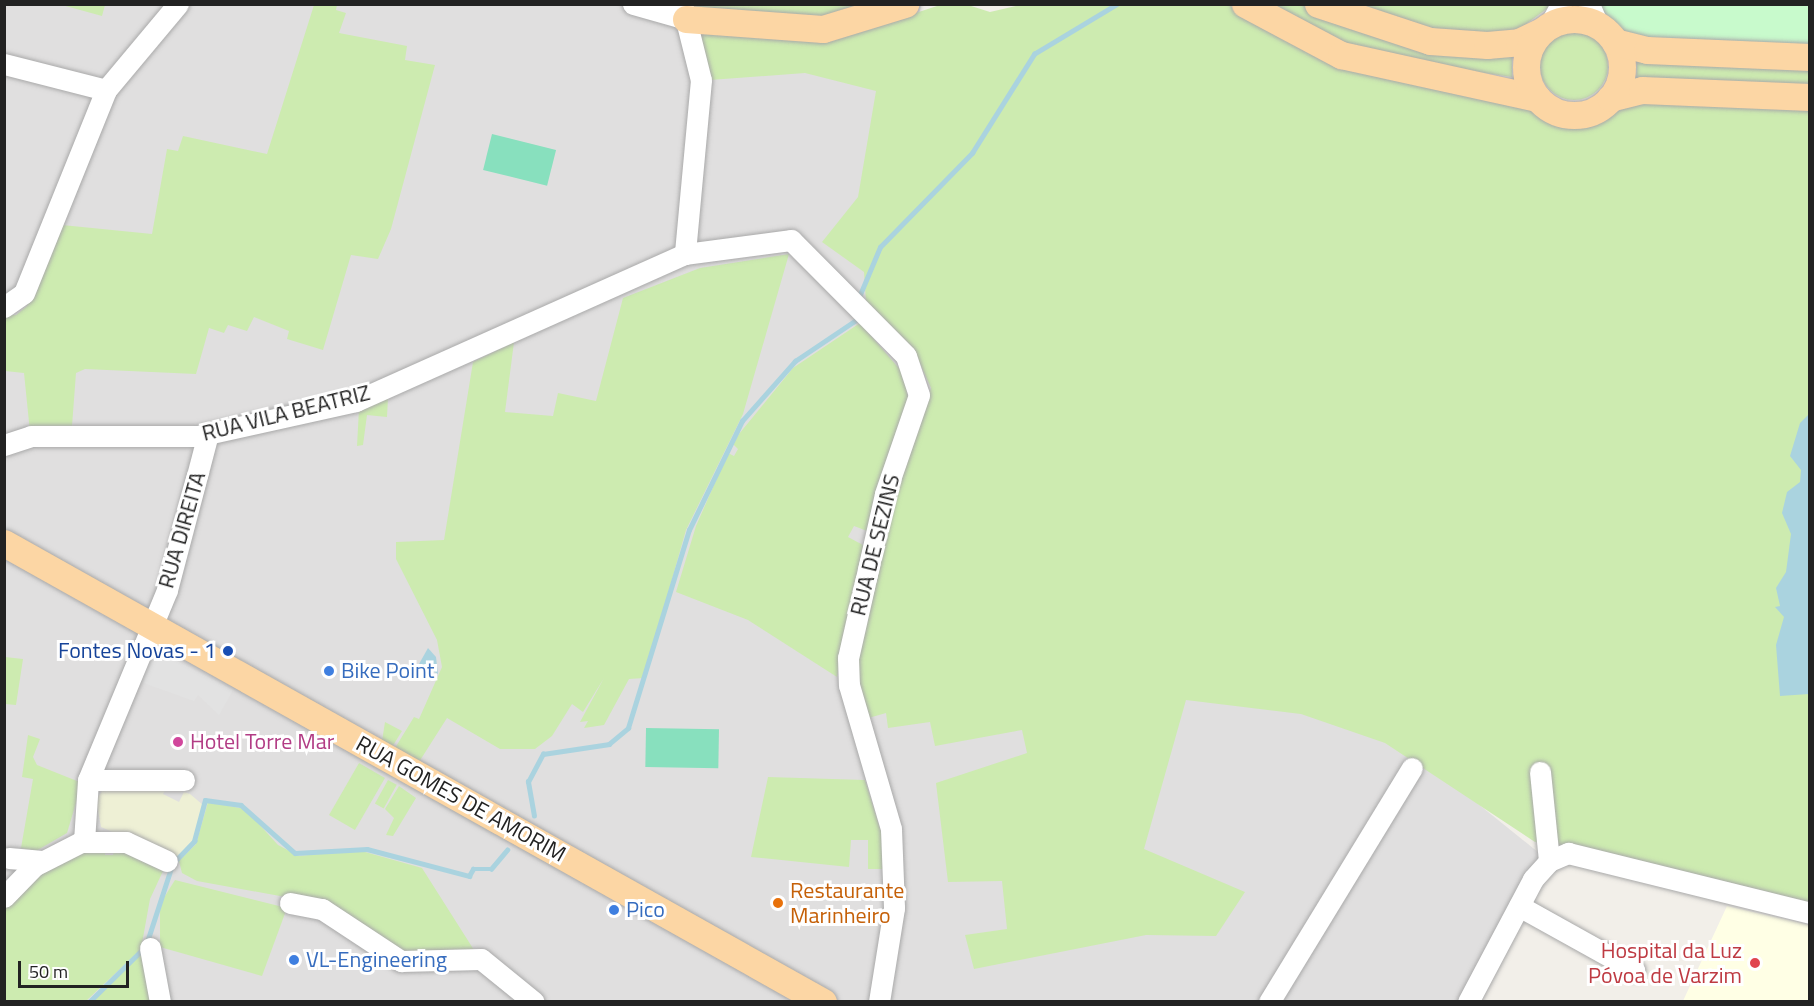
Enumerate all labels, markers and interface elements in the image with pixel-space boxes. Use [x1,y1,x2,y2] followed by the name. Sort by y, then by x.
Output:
[199,379,373,447] street label: RUA VILA BEATRIZ
[153,469,211,591] street label: RUA DIREITA
[845,472,905,618] street label: RUA DE SEZINS
[58,638,216,664] place label: Fontes Novas - 1
[221,644,235,658] marker: Fontes Novas - 1
[341,658,434,684] place label: Bike Point
[322,664,336,678] marker: Bike Point
[190,729,334,755] place label: Hotel Torre Mar
[352,730,570,868] street label: RUA GOMES DE AMORIM
[171,735,185,749] marker: Hotel Torre Mar
[790,877,904,928] place label: Restaurante Marinheiro
[771,896,785,910] marker: Restaurante Marinheiro
[626,897,665,923] place label: Pico
[607,903,621,917] marker: Pico
[1588,937,1742,988] place label: Hospital da Luz Póvoa de Varzim
[306,947,447,973] place label: VL-Engineering
[21,949,132,987] scale bar
[287,953,301,967] marker: VL-Engineering
[1746,954,1764,972] marker: Hospital da Luz Póvoa de Varzim
[29,958,68,985] text: 50 m

